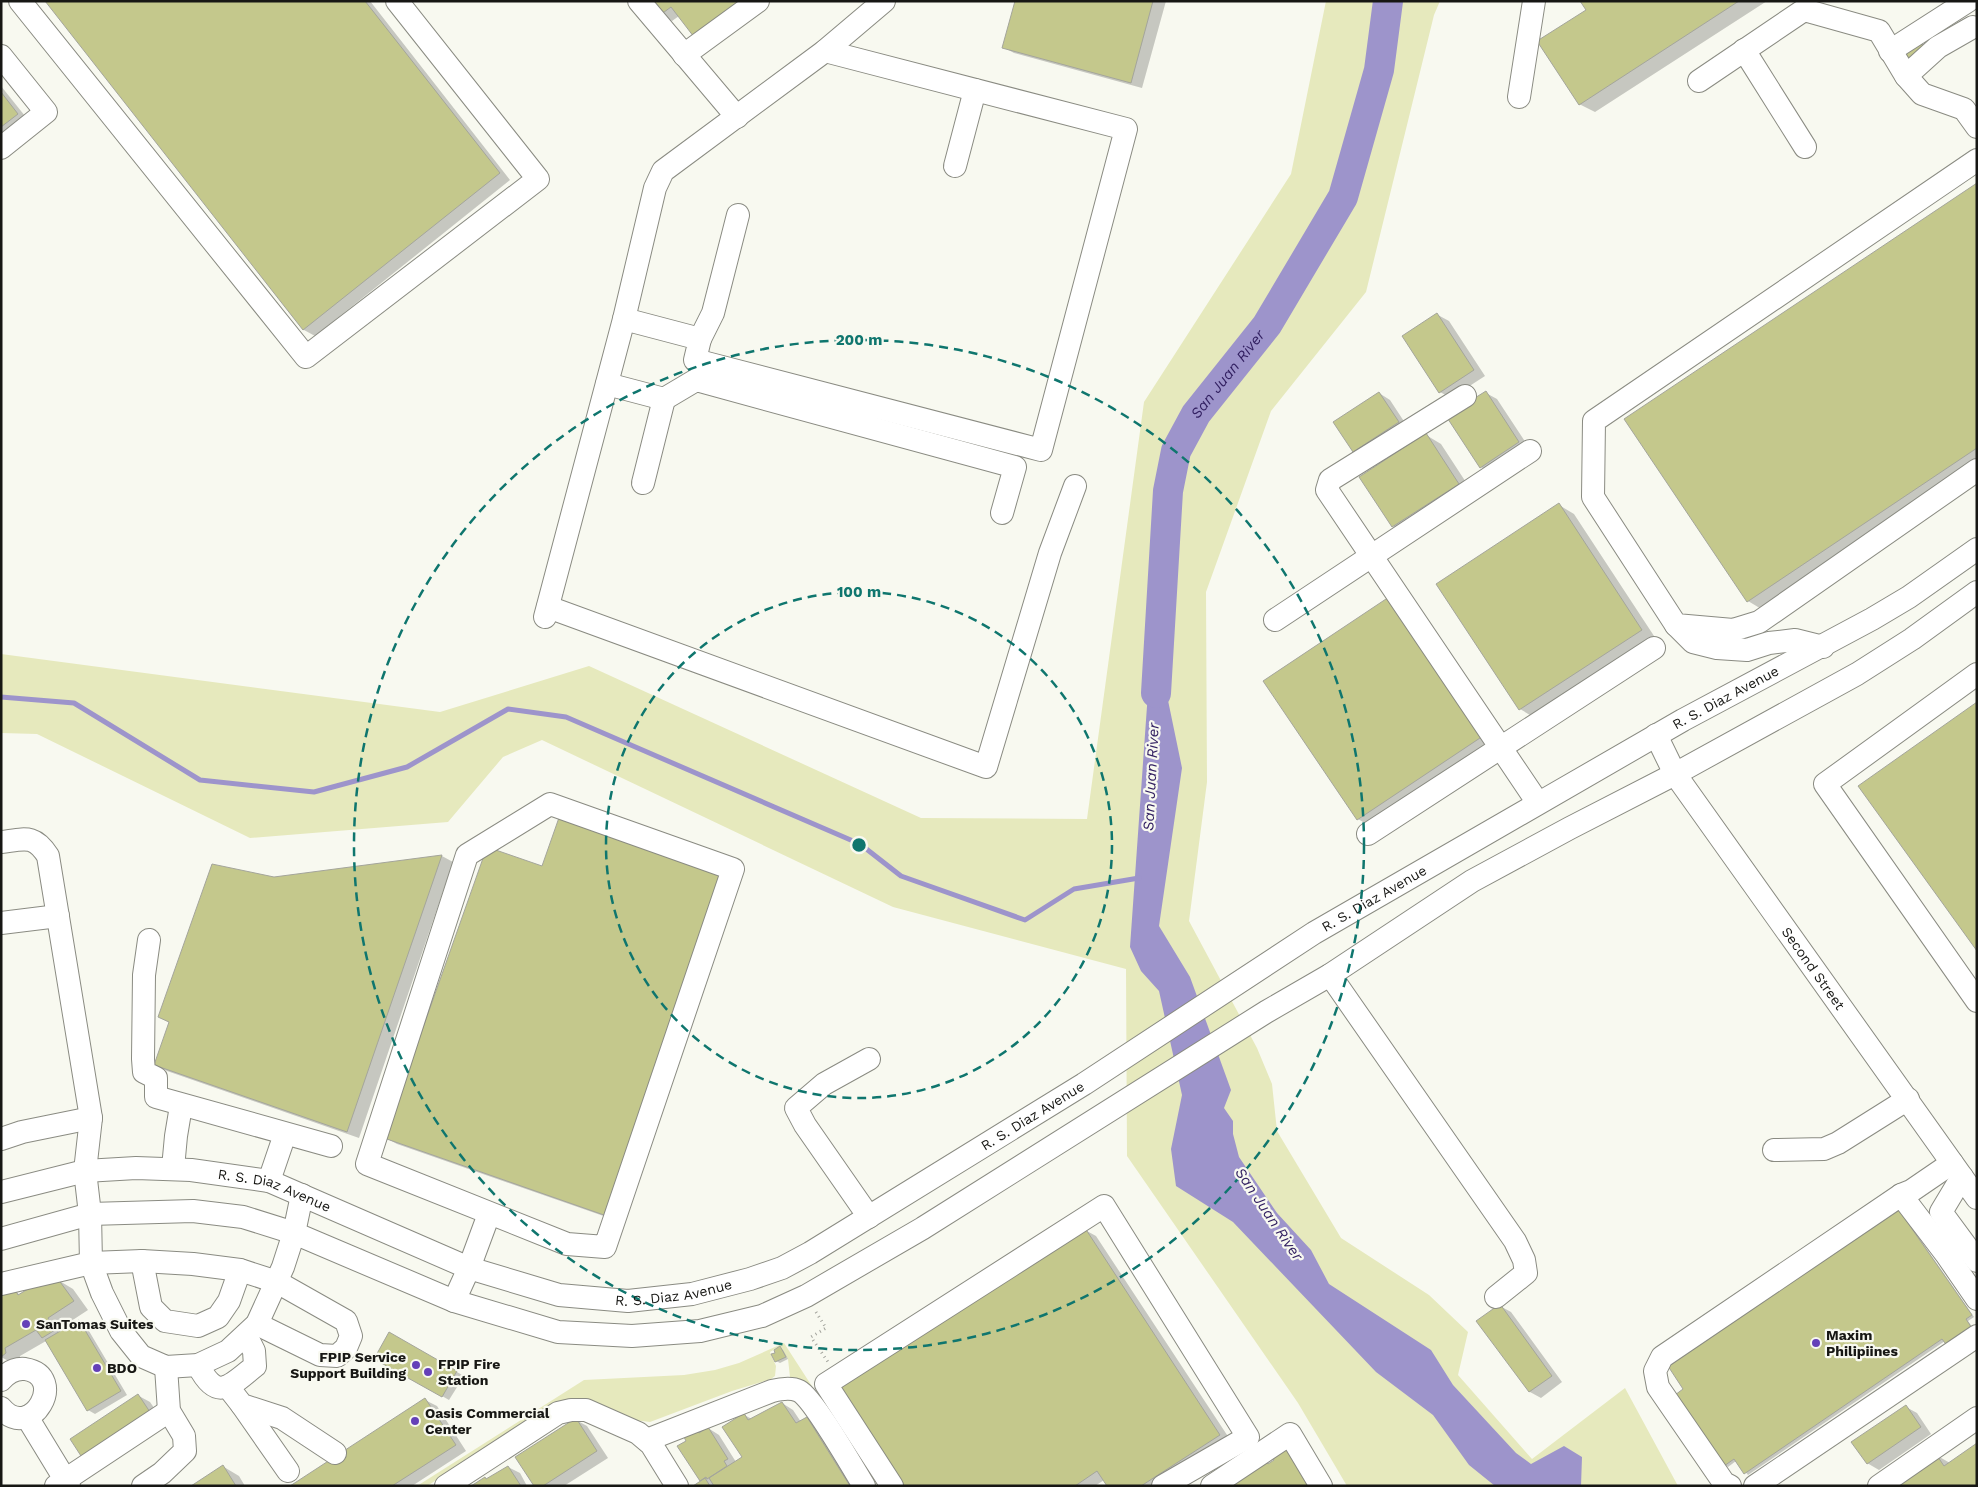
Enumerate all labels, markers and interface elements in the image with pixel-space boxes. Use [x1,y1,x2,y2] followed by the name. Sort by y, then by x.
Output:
[1187,325,1269,422] water label: San Juan River
[836,331,882,349] text: 200 m
[837,583,881,601] text: 100 m
[1670,662,1781,732] street label: R. S. Diaz Avenue
[1139,721,1163,832] water label: San Juan River
[850,836,868,854] centre of rings
[1319,862,1429,935] street label: R. S. Diaz Avenue
[1779,924,1848,1013] street label: Second Street
[978,1078,1087,1154] street label: R. S. Diaz Avenue
[1231,1164,1307,1265] water label: San Juan River
[217,1166,333,1215] street label: R. S. Diaz Avenue
[614,1276,734,1309] street label: R. S. Diaz Avenue
[36,1316,154,1332] place label: SanTomas Suites
[20,1318,32,1330] marker: SanTomas Suites
[1826,1327,1898,1359] place label: Maxim Philipiines
[1810,1337,1822,1349] marker: Maxim Philipiines
[290,1349,406,1381] place label: FPIP Service Support Building
[438,1356,500,1388] place label: FPIP Fire Station
[410,1359,422,1371] marker: FPIP Service Support Building
[107,1360,137,1376] place label: BDO
[91,1362,103,1374] marker: BDO
[422,1366,434,1378] marker: FPIP Fire Station
[425,1405,550,1437] place label: Oasis Commercial Center
[409,1415,421,1427] marker: Oasis Commercial Center

